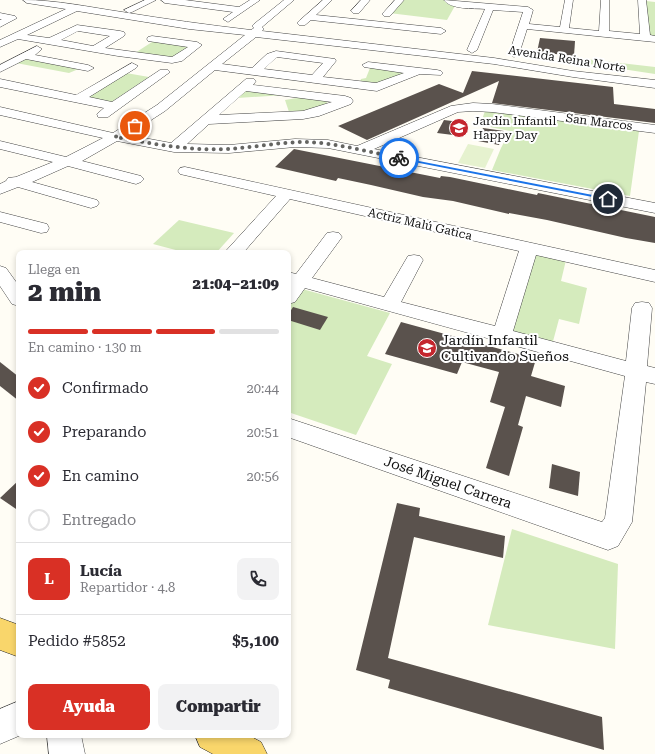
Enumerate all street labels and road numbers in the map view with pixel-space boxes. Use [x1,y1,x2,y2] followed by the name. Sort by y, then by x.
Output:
[507,43,627,75] street label: Avenida Reina Norte
[565,111,634,133] street label: San Marcos
[367,205,474,243] street label: Actriz Malú Gatica
[382,453,514,511] street label: José Miguel Carrera

